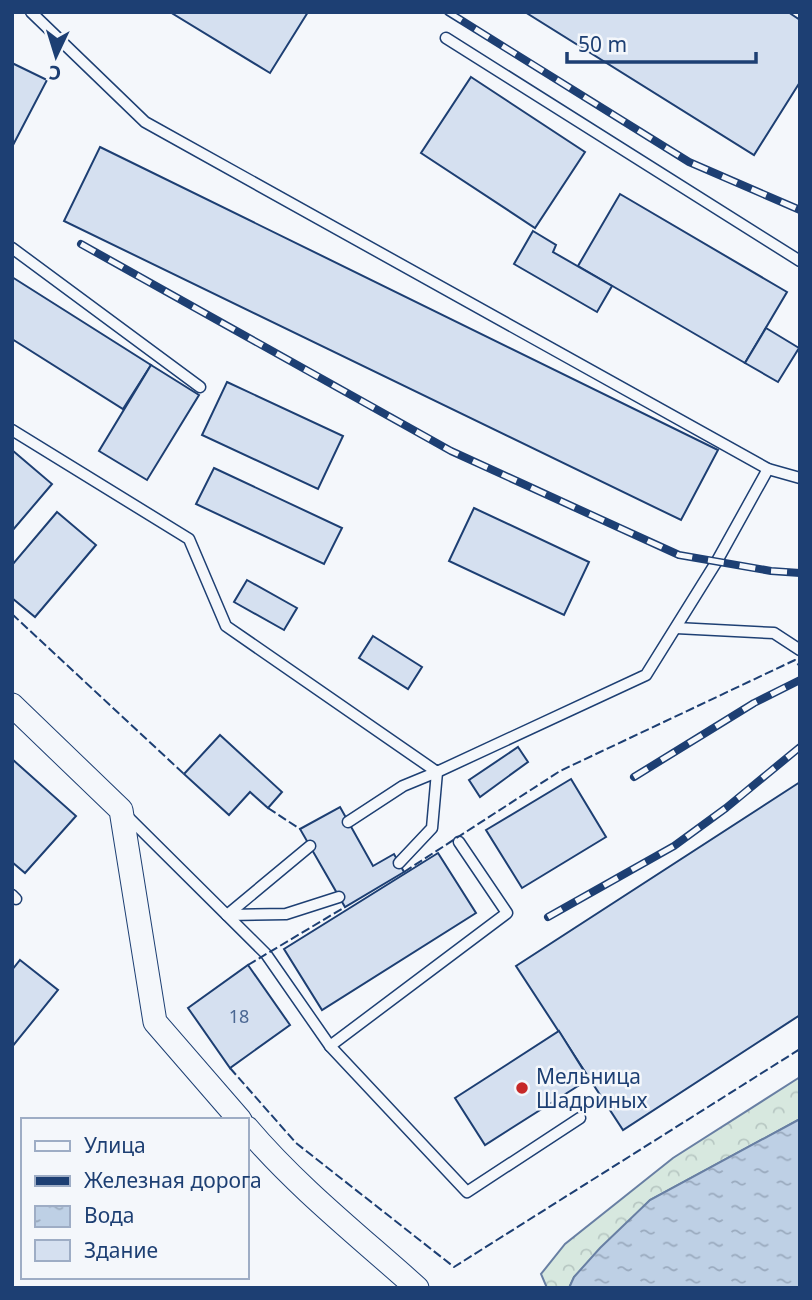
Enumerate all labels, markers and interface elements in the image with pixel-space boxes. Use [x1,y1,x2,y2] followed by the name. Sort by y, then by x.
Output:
[21,21,91,91] north arrow
[567,21,756,65] scale bar
[578,30,627,58] text: 50 m
[48,60,62,86] text: С
[229,1004,249,1028] house number: 18
[536,1062,648,1114] place label: Мельница Шадриных
[514,1080,530,1096] marker: Мельница Шадриных
[21,1118,248,1279] legend
[84,1131,146,1159] text: Улица
[84,1166,262,1194] text: Железная дорога
[84,1201,134,1229] text: Вода
[84,1236,158,1264] text: Здание

